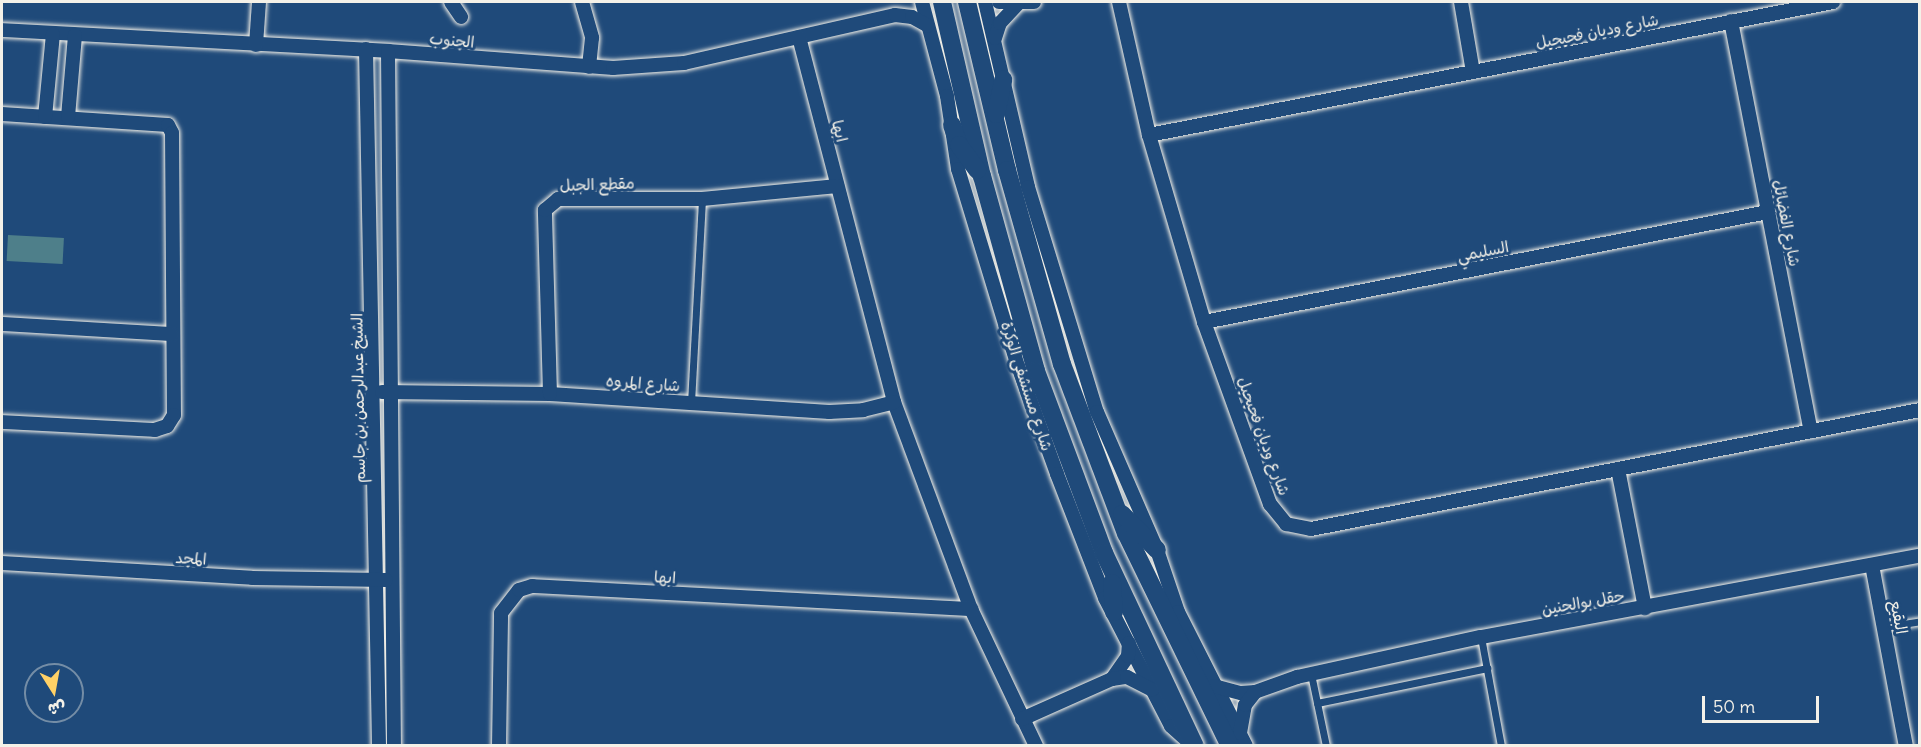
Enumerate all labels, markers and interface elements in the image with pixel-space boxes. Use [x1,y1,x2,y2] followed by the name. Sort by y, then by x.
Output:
[1534,10,1660,52] street label: شارع وديان فحيحيل
[429,28,475,52] street label: الجنوب
[828,118,852,144] street label: ابها
[559,173,635,195] street label: مقطع الجبل
[1769,178,1805,268] street label: شارع الفضائل
[1455,237,1511,265] street label: السليمي
[347,313,369,483] street label: الشيخ عبدالرحمن بن جاسم
[997,319,1057,453] street label: شارع مستشفى الوكرة
[605,371,681,395] street label: شارع المروه
[1234,374,1294,498] street label: شارع وديان فحيحيل
[175,548,207,568] street label: المجد
[653,567,677,587] street label: ابها
[1540,585,1626,619] street label: حقل بوالحنين
[1886,598,1912,636] street label: البقيع
[24,663,84,723] north arrow
[1705,684,1822,722] scale bar
[1713,695,1755,718] text: 50 m
[47,697,68,720] text: ش

